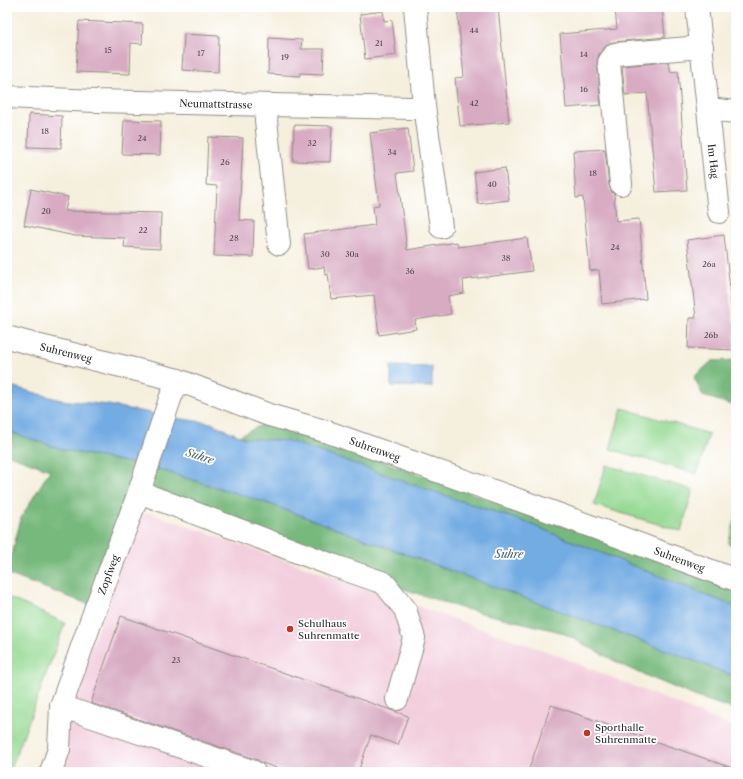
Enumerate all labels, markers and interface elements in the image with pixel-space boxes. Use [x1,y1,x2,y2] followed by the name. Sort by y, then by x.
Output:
[469,25,479,35] house number: 44
[375,38,384,48] house number: 21
[104,45,112,55] house number: 15
[197,48,205,58] house number: 17
[580,49,588,59] house number: 14
[281,52,289,62] house number: 19
[580,84,588,94] house number: 16
[179,96,253,111] street label: Neumattstrasse
[469,98,479,108] house number: 42
[41,126,49,136] house number: 18
[137,133,147,143] house number: 24
[307,138,317,148] house number: 32
[705,143,722,180] street label: Im Hag
[387,147,397,157] house number: 34
[220,157,230,167] house number: 26
[589,168,597,178] house number: 18
[487,179,497,189] house number: 40
[41,206,51,216] house number: 20
[138,225,148,235] house number: 22
[229,233,239,243] house number: 28
[610,242,620,252] house number: 24
[320,249,330,259] house number: 30
[345,249,360,259] house number: 30a
[501,253,511,263] house number: 38
[702,259,717,269] house number: 26a
[405,266,415,276] house number: 36
[704,330,718,340] house number: 26b
[39,340,94,365] street label: Suhrenweg
[348,434,403,464] street label: Suhrenweg
[183,445,216,467] water label: Suhre
[652,544,707,575] street label: Suhrenweg
[494,547,524,561] water label: Suhre
[95,552,122,596] street label: Zopfweg
[298,617,360,642] place label: Schulhaus Suhrenmatte
[285,624,295,634] marker: Schulhaus Suhrenmatte
[171,655,181,665] house number: 23
[595,721,657,746] place label: Sporthalle Suhrenmatte
[582,728,592,738] marker: Sporthalle Suhrenmatte

